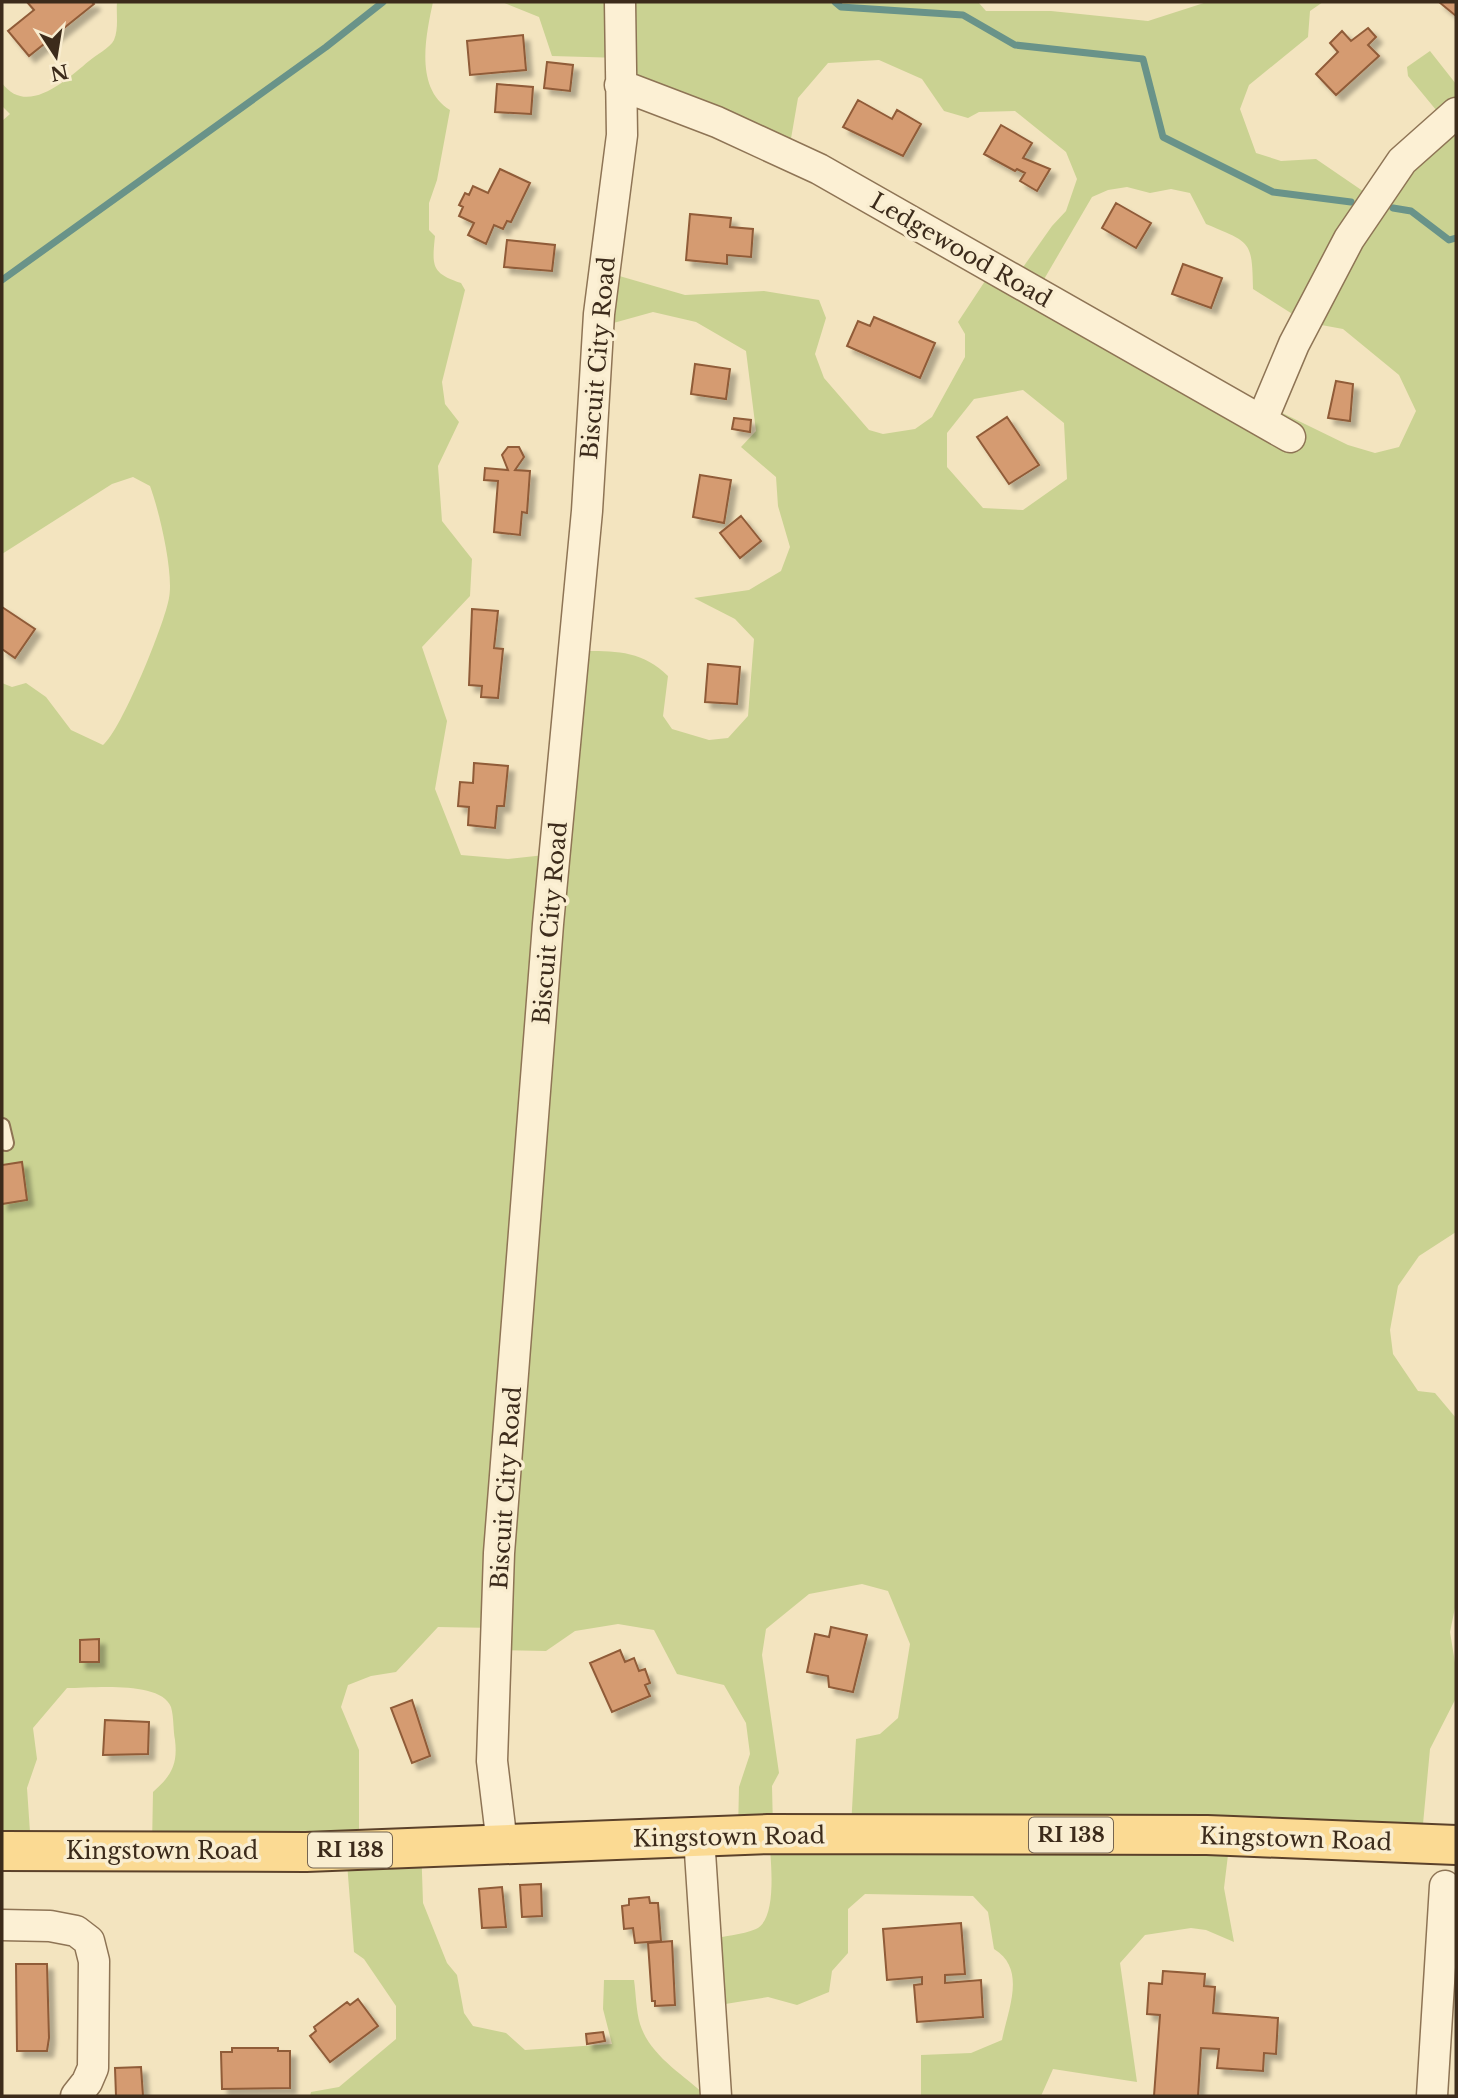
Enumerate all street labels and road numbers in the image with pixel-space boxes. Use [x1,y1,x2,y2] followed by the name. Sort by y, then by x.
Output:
[865,187,1057,313] street label: Ledgewood Road
[575,255,621,461] street label: Biscuit City Road
[527,820,573,1026] street label: Biscuit City Road
[485,1385,527,1591] street label: Biscuit City Road
[1029,1818,1113,1853] road number: RI 138
[633,1821,825,1853] street label: Kingstown Road
[1199,1822,1393,1856] street label: Kingstown Road
[308,1832,392,1868] road number: RI 138
[66,1837,258,1865] street label: Kingstown Road

